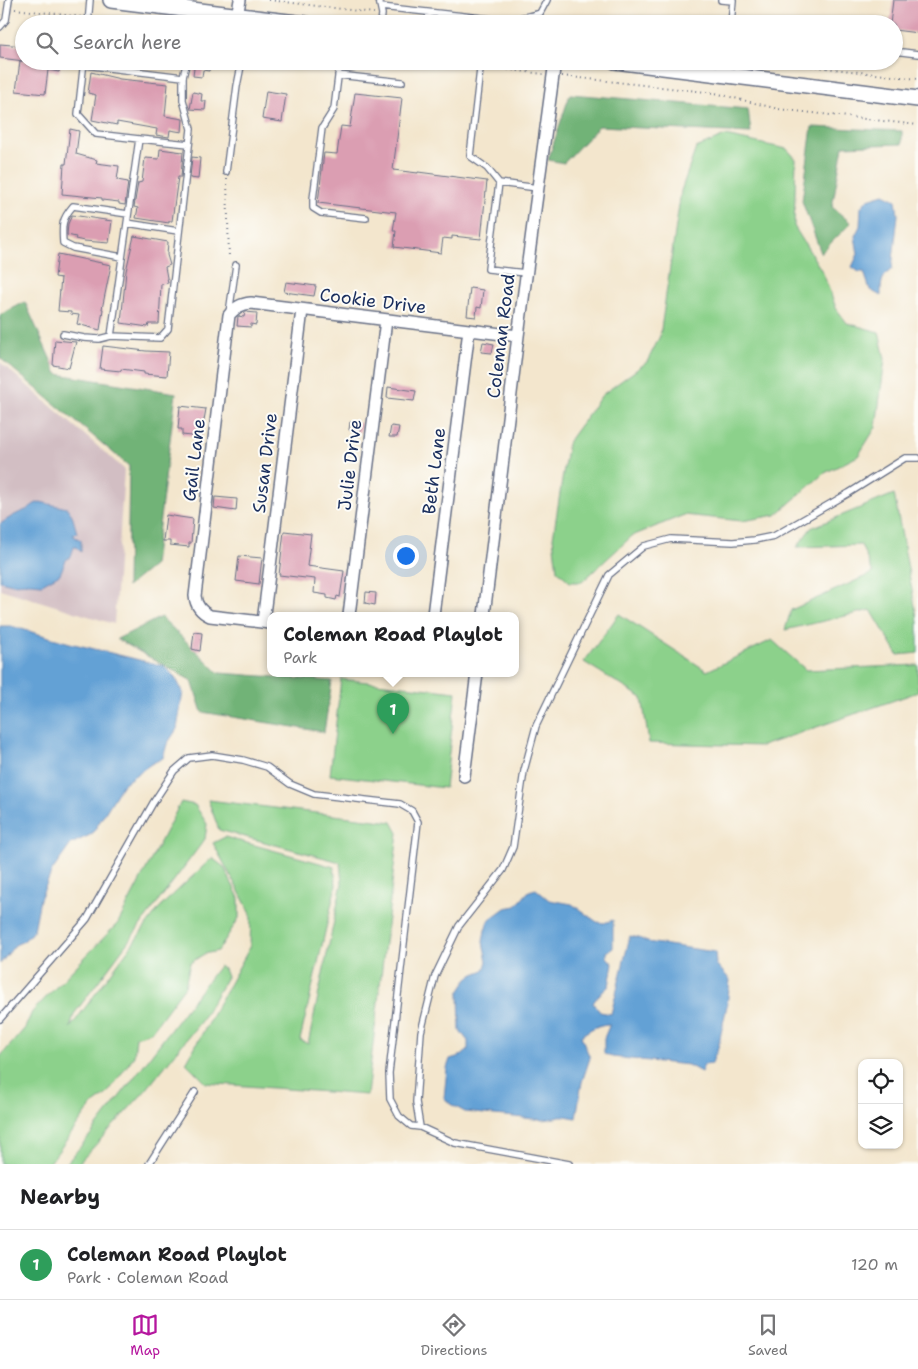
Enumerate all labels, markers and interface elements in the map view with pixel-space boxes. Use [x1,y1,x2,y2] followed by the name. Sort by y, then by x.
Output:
[15,15,903,70] search box
[33,29,61,57] icon: search
[73,30,182,55] text: Search here
[481,272,521,400] street label: Coleman Road
[318,283,428,319] street label: Cookie Drive
[247,411,283,515] street label: Susan Drive
[177,417,211,503] street label: Gail Lane
[332,418,368,512] street label: Julie Drive
[417,426,451,516] street label: Beth Lane
[393,543,419,569] your location
[267,612,519,677] popup
[283,622,503,647] text: Coleman Road Playlot
[283,647,318,668] text: Park
[377,693,409,734] pin: 1
[858,1059,903,1149] map controls
[858,1059,903,1104] button: locate
[858,1104,903,1149] button: layers
[20,1183,100,1211] text: Nearby
[67,1242,287,1267] text: Coleman Road Playlot
[32,1254,40,1275] text: 1
[851,1254,898,1275] text: 120 m
[67,1267,229,1288] text: Park · Coleman Road
[130,1311,160,1359] tab: Map
[421,1311,488,1359] tab: Directions
[748,1311,788,1359] tab: Saved

